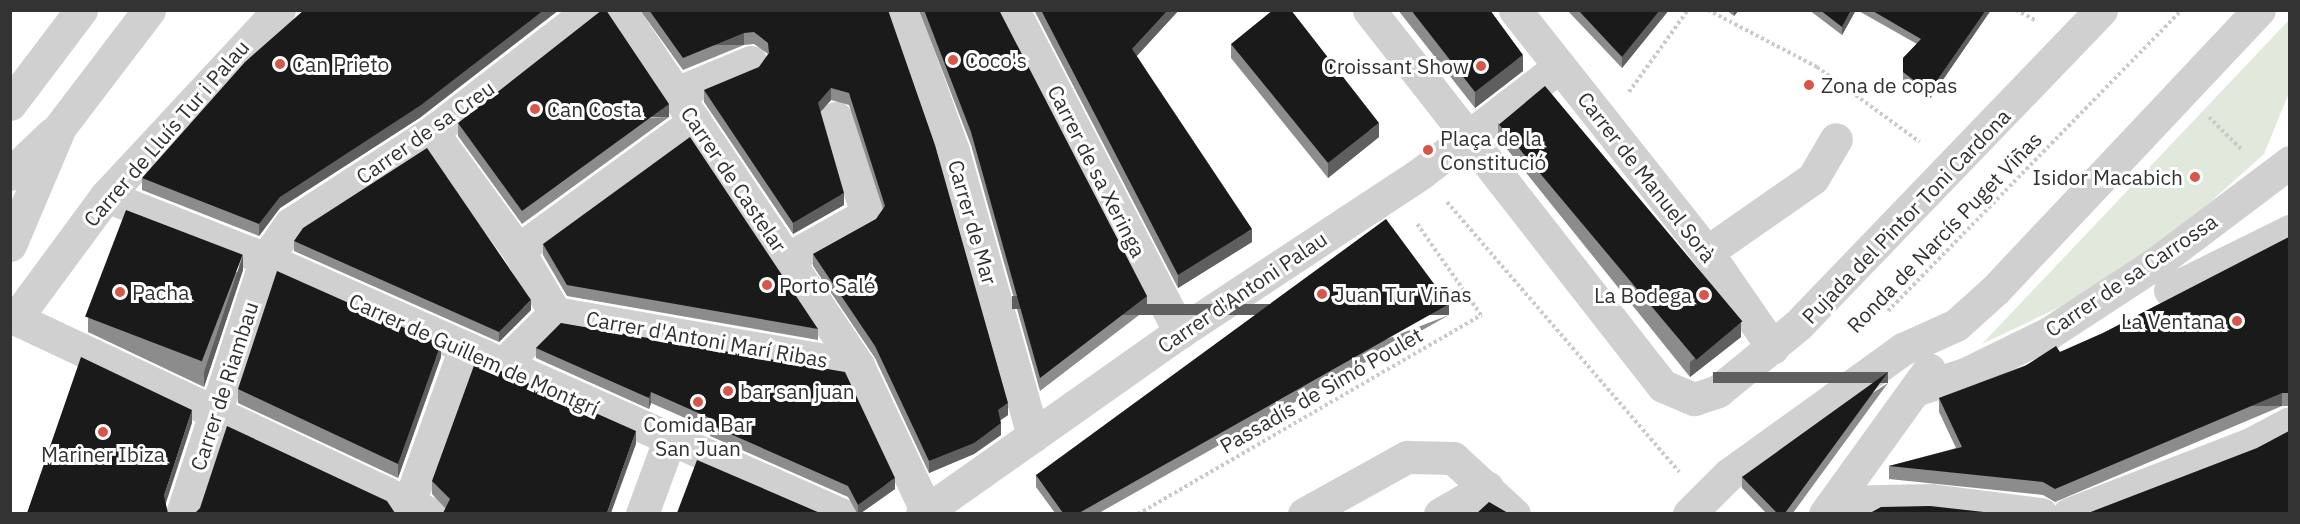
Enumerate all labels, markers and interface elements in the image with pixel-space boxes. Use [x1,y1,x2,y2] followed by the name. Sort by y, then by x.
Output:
[78,34,254,232] street label: Carrer de Lluís Tur i Palau
[965,47,1027,73] place label: Coco's
[292,51,389,77] place label: Can Prieto
[946,53,960,67] marker: Coco's
[1324,53,1469,79] place label: Croissant Show
[273,57,287,71] marker: Can Prieto
[1474,59,1488,73] marker: Croissant Show
[1821,72,1957,98] place label: Zona de copas
[351,75,499,189] street label: Carrer de sa Creu
[1802,78,1816,92] marker: Zona de copas
[1043,81,1151,261] street label: Carrer de sa Xeringa
[1573,87,1721,267] street label: Carrer de Manuel Sorà
[547,96,642,122] place label: Can Costa
[676,101,792,257] street label: Carrer de Castelar
[528,102,542,116] marker: Can Costa
[1797,103,2015,329] street label: Pujada del Pintor Toni Cardona
[1440,125,1546,175] place label: Plaça de la Constitució
[1841,126,2047,338] street label: Ronda de Narcís Puget Viñas
[1421,143,1435,157] marker: Plaça de la Constitució
[943,157,1003,287] street label: Carrer de Mar
[2033,164,2183,190] place label: Isidor Macabich
[2188,170,2202,184] marker: Isidor Macabich
[2040,208,2222,342] street label: Carrer de sa Carrossa
[1152,226,1332,358] street label: Carrer d'Antoni Palau
[779,272,876,298] place label: Porto Salé
[760,278,774,292] marker: Porto Salé
[132,279,189,305] place label: Pacha
[1334,281,1472,307] place label: Juan Tur Viñas
[1594,282,1692,308] place label: La Bodega
[113,285,127,299] marker: Pacha
[345,287,603,421] street label: Carrer de Guillem de Montgrí
[1315,287,1329,301] marker: Juan Tur Viñas
[1697,288,1711,302] marker: La Bodega
[185,298,263,474] street label: Carrer de Riambau
[584,305,830,373] street label: Carrer d'Antoni Marí Ribas
[2121,308,2225,334] place label: La Ventana
[2230,314,2244,328] marker: La Ventana
[1215,322,1427,458] street label: Passadís de Simó Poulet
[740,378,855,404] place label: bar san juan
[721,384,735,398] marker: bar san juan
[691,395,705,409] marker: Comida Bar San Juan
[643,411,753,461] place label: Comida Bar San Juan
[96,425,110,439] marker: Mariner Ibiza
[41,441,165,467] place label: Mariner Ibiza

